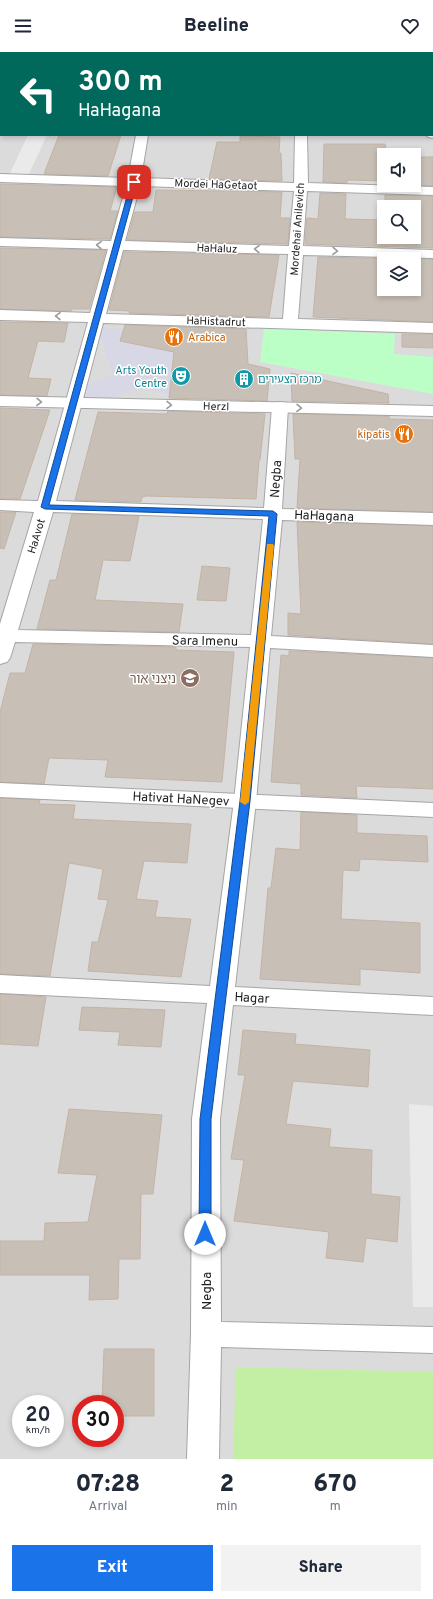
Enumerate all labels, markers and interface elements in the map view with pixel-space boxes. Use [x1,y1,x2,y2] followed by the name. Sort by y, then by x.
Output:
[12,15,34,37] icon: menu
[184,15,249,38] text: Beeline
[399,15,421,37] icon: heart
[78,65,163,101] text: 300 m
[12,68,64,120] icon: left
[78,100,161,123] text: HaHagana
[377,148,421,296] map controls
[377,148,421,192] button: sound
[117,165,151,199] pin
[123,171,145,193] icon: arrive
[174,177,258,193] street label: Mordei HaGetaot
[288,182,308,276] street label: Mordehai Anilevich
[377,200,421,244] button: search
[96,240,102,249] one-way arrow
[196,241,238,257] street label: HaHaluz
[254,245,260,253] one-way arrow
[332,247,338,255] one-way arrow
[377,252,421,296] button: layers
[55,312,61,321] one-way arrow
[186,314,246,330] street label: HaHistadrut
[163,326,185,348] restaurant icon: Arabica
[188,331,226,345] place label: Arabica
[115,364,167,391] place label: Arts Youth Centre
[170,365,192,387] theatre icon: Arts Youth Centre
[233,368,255,390] building icon: מרכז הצעירים
[258,373,321,387] place label: מרכז הצעירים
[36,397,42,406] one-way arrow
[203,400,229,414] street label: Herzl
[166,401,172,409] one-way arrow
[296,404,302,412] one-way arrow
[393,423,415,445] restaurant icon: kipatis
[357,428,390,442] place label: kipatis
[268,460,286,499] street label: Negba
[294,508,354,526] street label: HaHagana
[25,517,49,555] street label: HaAvot
[172,633,238,651] street label: Sara Imenu
[179,667,201,689] school or university icon: ניצני אור
[130,672,176,688] place label: ניצני אור
[132,789,230,811] street label: Hativat HaNegev
[234,990,270,1008] street label: Hagar
[184,1213,226,1255] position arrow
[200,1272,216,1310] street label: Negba
[72,1395,124,1447] speed limit sign: 30
[25,1403,51,1429] text: 20
[26,1424,50,1437] text: km/h
[76,1470,140,1500] text: 07:28
[219,1470,234,1500] text: 2
[313,1470,357,1500] text: 670
[89,1499,127,1515] text: Arrival
[216,1499,238,1515] text: min
[330,1499,341,1515] text: m
[12,1545,213,1591] button: Exit
[221,1545,421,1591] button: Share

